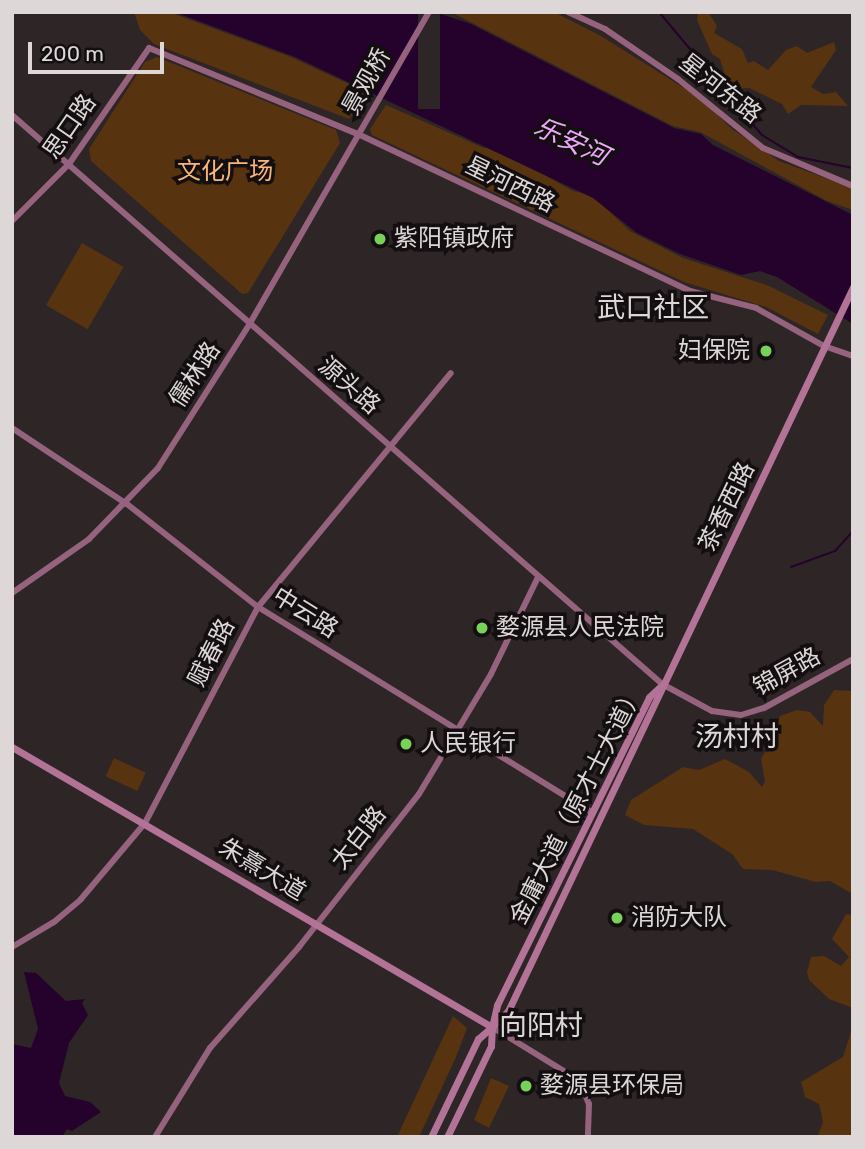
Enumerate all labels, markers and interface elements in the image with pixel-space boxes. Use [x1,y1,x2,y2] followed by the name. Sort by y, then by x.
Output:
[32,28,168,72] scale bar
[41,41,104,66] text: 200 m
[337,44,397,120] street label: 景观桥
[673,48,767,130] street label: 星河东路
[38,89,102,165] street label: 思口路
[529,111,613,173] water label: 乐安河
[461,151,559,219] street label: 星河西路
[177,158,273,186] park label: 文化广场
[394,225,514,253] place label: 紫阳镇政府
[372,231,388,247] marker: 紫阳镇政府
[597,291,709,325] district label: 武口社区
[163,337,227,413] street label: 儒林路
[678,337,750,365] place label: 妇保院
[756,341,776,361] marker: 妇保院
[312,352,386,420] street label: 源头路
[693,458,761,556] street label: 茶香西路
[267,582,343,644] street label: 中云路
[183,614,241,692] street label: 赋春路
[496,614,664,642] place label: 婺源县人民法院
[474,620,490,636] marker: 婺源县人民法院
[749,642,825,702] street label: 锦屏路
[504,681,650,929] street label: 金庸大道（原才士大道）
[695,720,779,754] district label: 汤村村
[420,730,516,758] place label: 人民银行
[398,736,414,752] marker: 人民银行
[325,801,393,875] street label: 太白路
[213,833,311,907] street label: 朱熹大道
[631,904,727,932] place label: 消防大队
[609,910,625,926] marker: 消防大队
[499,1009,583,1043] district label: 向阳村
[540,1072,684,1100] place label: 婺源县环保局
[518,1078,534,1094] marker: 婺源县环保局

